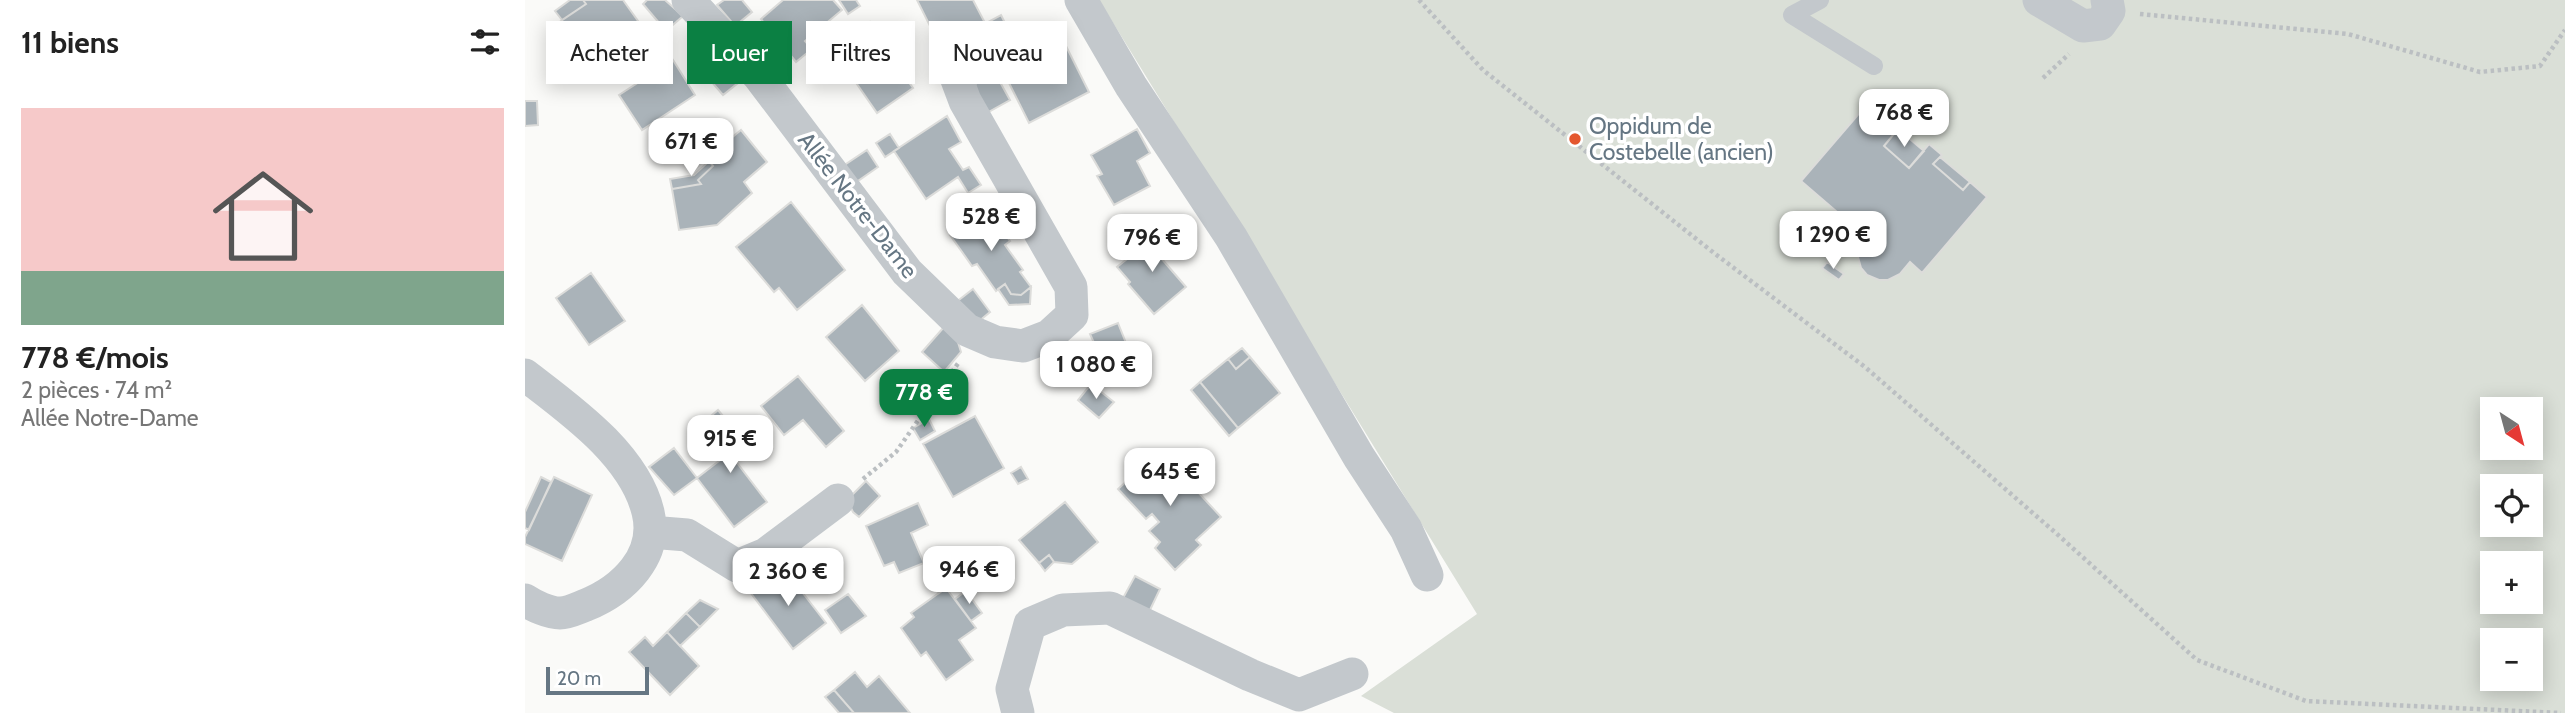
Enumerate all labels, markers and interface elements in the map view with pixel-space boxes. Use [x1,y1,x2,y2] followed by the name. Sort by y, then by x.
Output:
[546,21,673,84] chip: Acheter
[687,21,792,84] chip: Louer
[806,21,915,84] chip: Filtres
[929,21,1067,84] chip: Nouveau
[466,23,504,61] icon: filters
[21,24,119,61] text: 11 biens
[1855,90,1953,149] pin: 768 €
[1875,98,1933,126] text: 768 €
[1589,112,1774,166] place label: Oppidum de Costebelle (ancien)
[642,118,740,178] pin: 671 €
[792,126,924,284] street label: Allée Notre-Dame
[664,127,718,155] text: 671 €
[1567,131,1583,147] marker: Oppidum de Costebelle (ancien)
[200,153,326,279] icon: home
[942,194,1040,253] pin: 528 €
[962,202,1020,230] text: 528 €
[1768,212,1898,271] pin: 1 290 €
[1103,215,1201,274] pin: 796 €
[1796,220,1870,248] text: 1 290 €
[1123,223,1181,251] text: 796 €
[21,339,169,376] text: 778 €/mois
[1031,342,1161,401] pin: 1 080 €
[1056,350,1136,378] text: 1 080 €
[875,370,973,429] pin: 778 €
[21,376,172,404] text: 2 pièces · 74 m²
[895,378,953,406] text: 778 €
[2480,397,2543,460] north arrow
[2480,397,2543,691] map controls
[21,404,199,432] text: Allée Notre-Dame
[681,416,779,475] pin: 915 €
[703,424,757,452] text: 915 €
[1121,448,1219,508] pin: 645 €
[1140,457,1200,485] text: 645 €
[2480,474,2543,537] button: locate
[920,546,1018,606] pin: 946 €
[723,548,853,608] pin: 2 360 €
[2480,551,2543,614] button: +
[939,555,999,583] text: 946 €
[749,557,827,585] text: 2 360 €
[2480,628,2543,691] button: −
[546,664,649,696] scale bar
[557,667,601,690] text: 20 m

